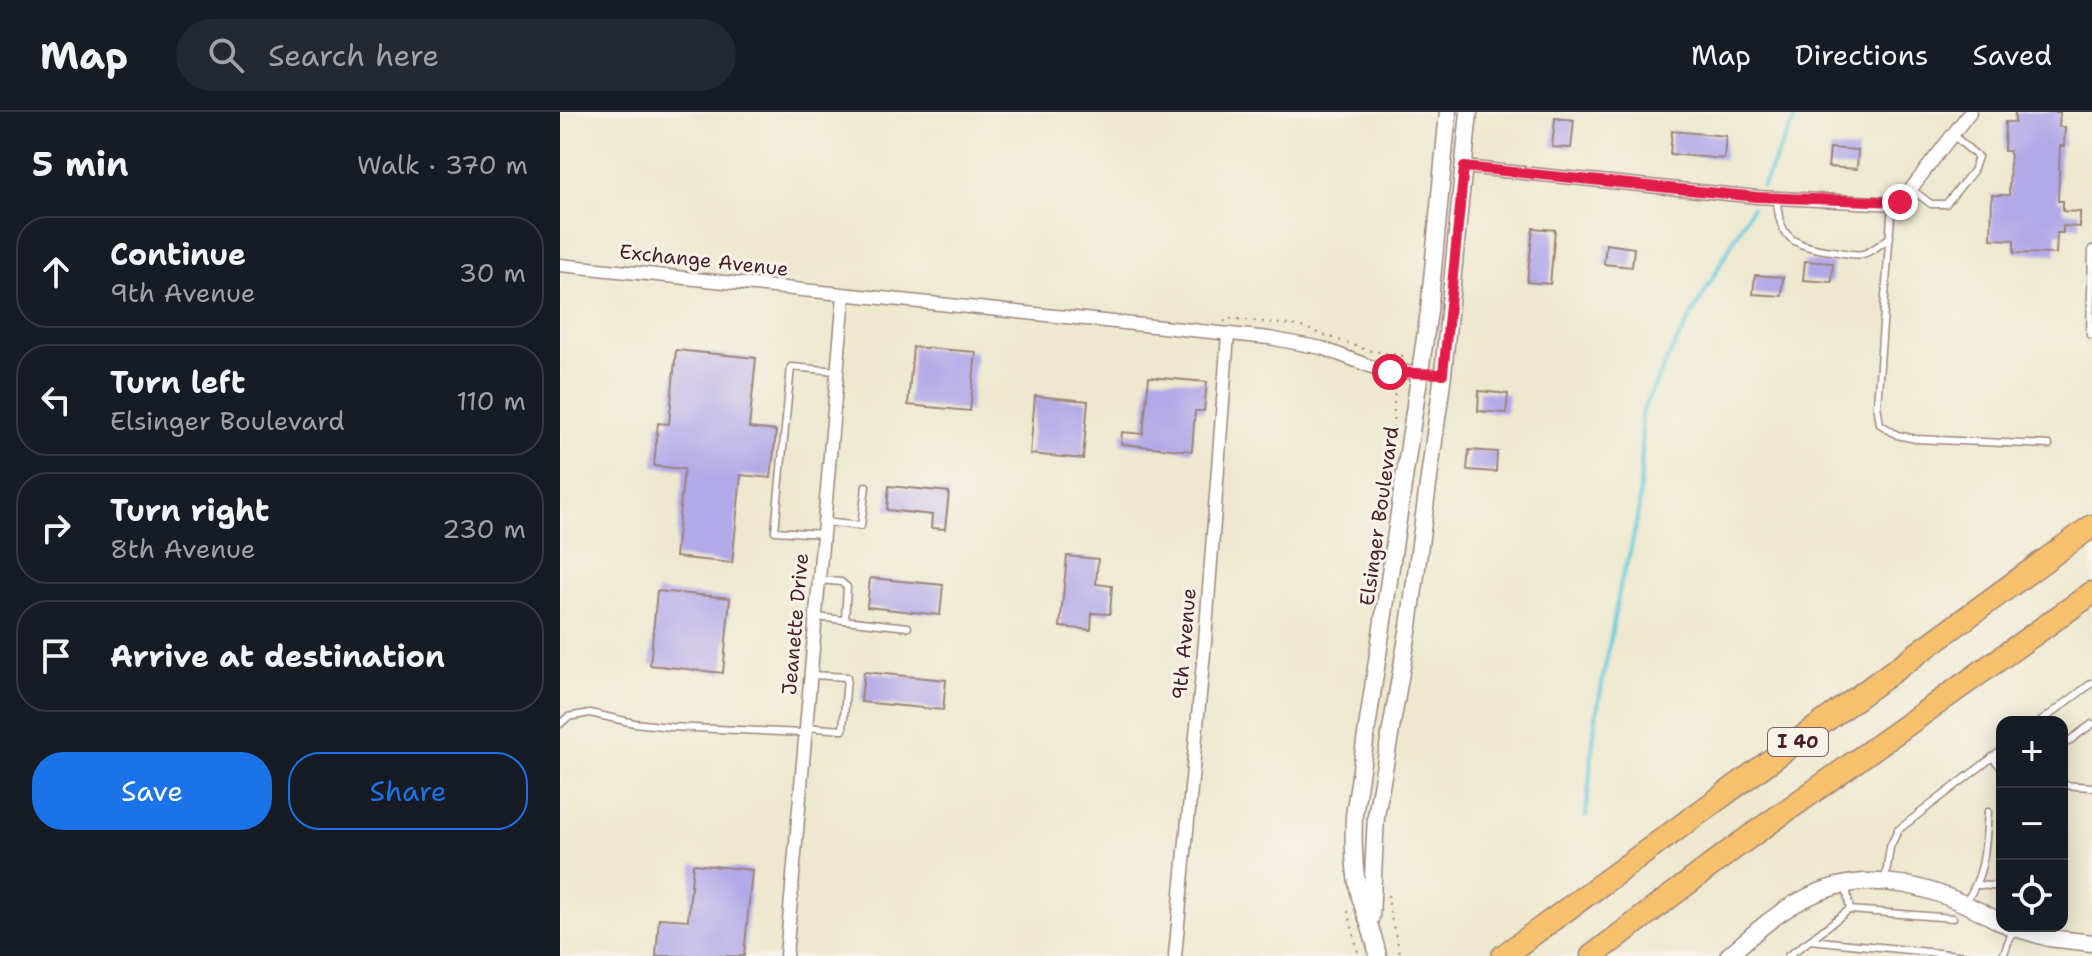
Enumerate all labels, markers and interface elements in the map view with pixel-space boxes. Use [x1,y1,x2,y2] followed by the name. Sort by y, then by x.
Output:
[176,19,736,91] search box
[40,30,128,81] text: Map
[204,33,248,77] icon: search
[268,35,439,76] text: Search here
[1691,36,1751,74] text: Map
[1795,36,1929,74] text: Directions
[1973,36,2052,74] text: Saved
[32,141,129,187] text: 5 min
[357,147,528,182] text: Walk · 370 m
[1882,184,1918,220] route end
[110,234,246,275] text: Continue
[618,238,790,282] street label: Exchange Avenue
[34,250,78,294] icon: ahead
[459,255,526,290] text: 30 m
[110,275,256,310] text: 9th Avenue
[1372,354,1408,390] route start
[110,362,245,403] text: Turn left
[34,378,78,422] icon: left
[456,383,526,418] text: 110 m
[110,403,345,438] text: Elsinger Boulevard
[1354,424,1404,607] street label: Elsinger Boulevard
[110,490,269,531] text: Turn right
[34,506,78,550] icon: right
[442,511,526,546] text: 230 m
[110,531,255,566] text: 8th Avenue
[776,552,814,696] street label: Jeanette Drive
[1166,587,1202,701] street label: 9th Avenue
[34,634,78,678] icon: arrive
[110,636,445,677] text: Arrive at destination
[1996,716,2068,932] map controls
[1996,716,2068,788] button: +
[1768,728,1828,756] road number: I 40
[32,752,272,830] button: Save
[288,752,528,830] button: Share
[1996,788,2068,860] button: −
[1996,860,2068,932] button: locate

